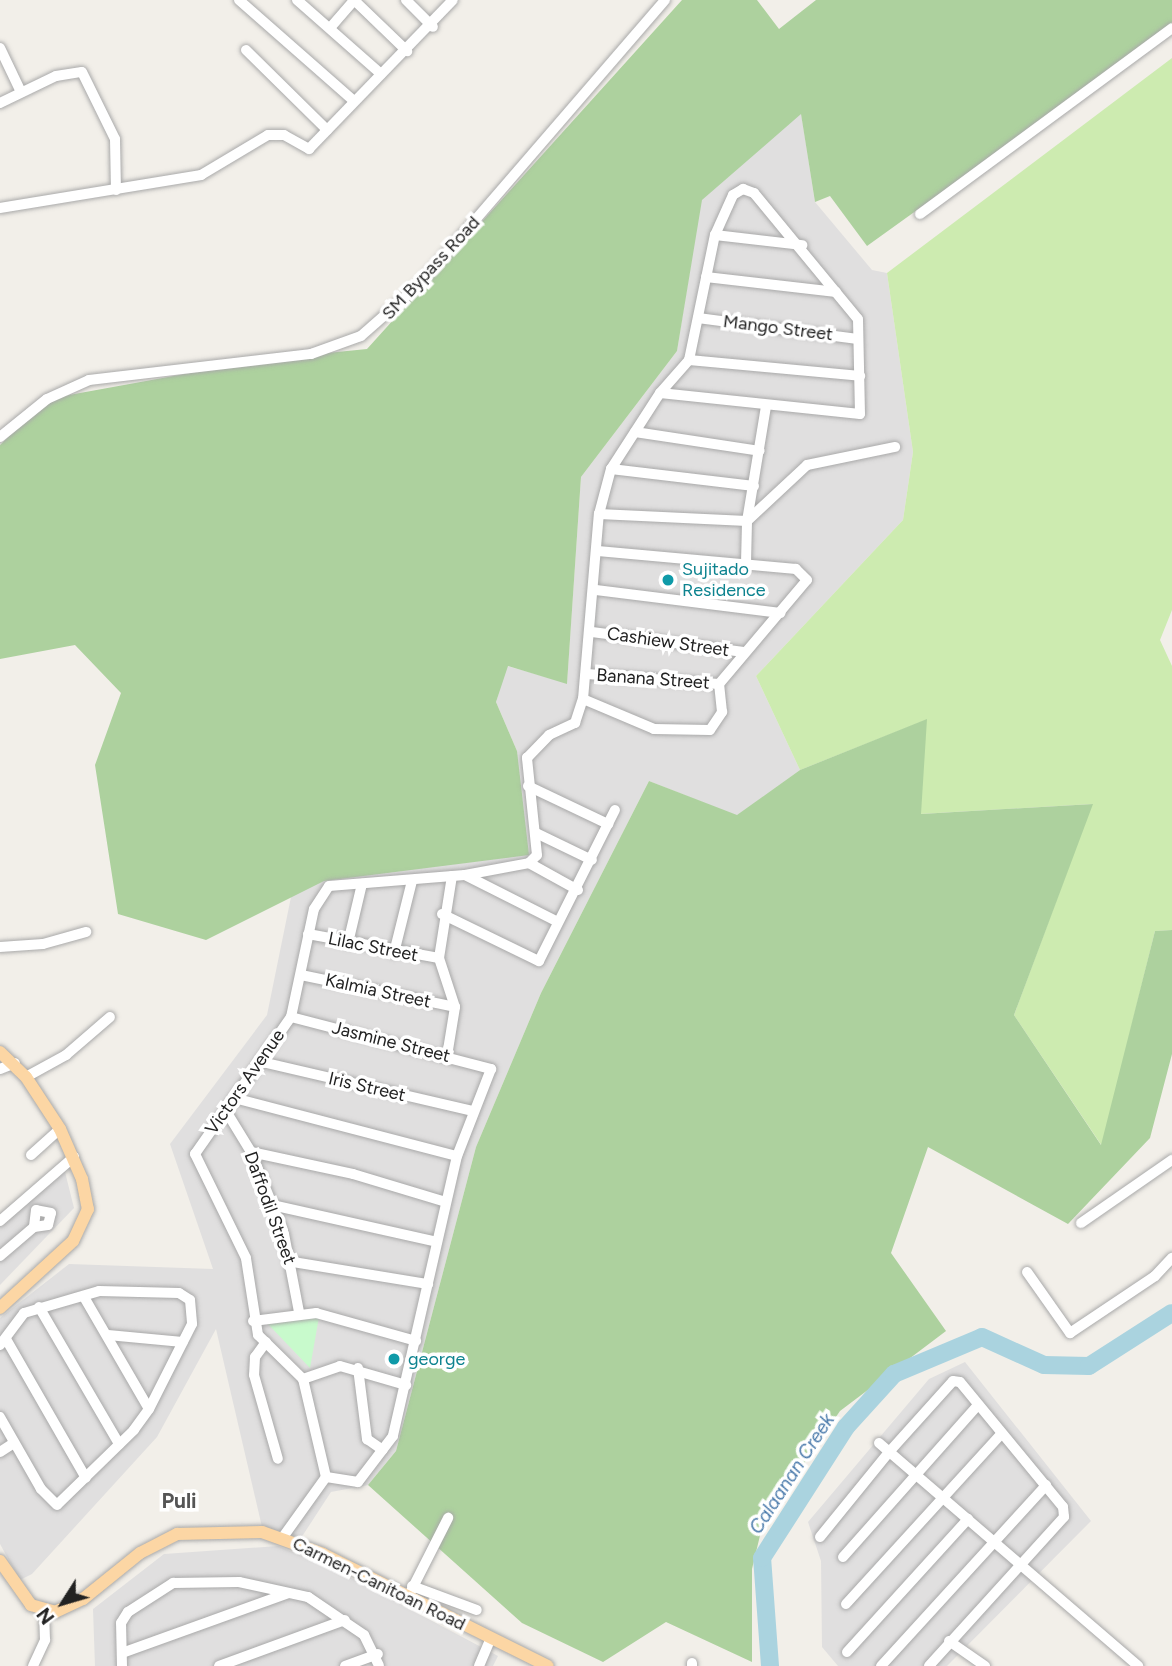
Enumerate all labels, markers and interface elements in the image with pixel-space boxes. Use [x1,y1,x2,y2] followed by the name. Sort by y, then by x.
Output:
[378,212,484,324] street label: SM Bypass Road
[722,311,834,345] street label: Mango Street
[682,559,766,602] place label: Sujitado Residence
[660,572,676,588] marker: Sujitado Residence
[605,623,731,661] street label: Cashiew Street
[596,664,710,694] street label: Banana Street
[326,928,420,966] street label: Lilac Street
[323,969,433,1013] street label: Kalmia Street
[330,1017,452,1067] street label: Jasmine Street
[201,1025,289,1139] street label: Victors Avenue
[326,1068,408,1106] street label: Iris Street
[240,1149,300,1267] street label: Daffodil Street
[408,1348,465,1370] place label: george
[386,1351,402,1367] marker: george
[745,1410,839,1538] water label: Calaanan Creek
[161,1488,197,1514] district label: Puli
[289,1533,469,1635] street label: Carmen-Canitoan Road
[28,1568,98,1638] north arrow
[32,1603,59,1629] text: N

